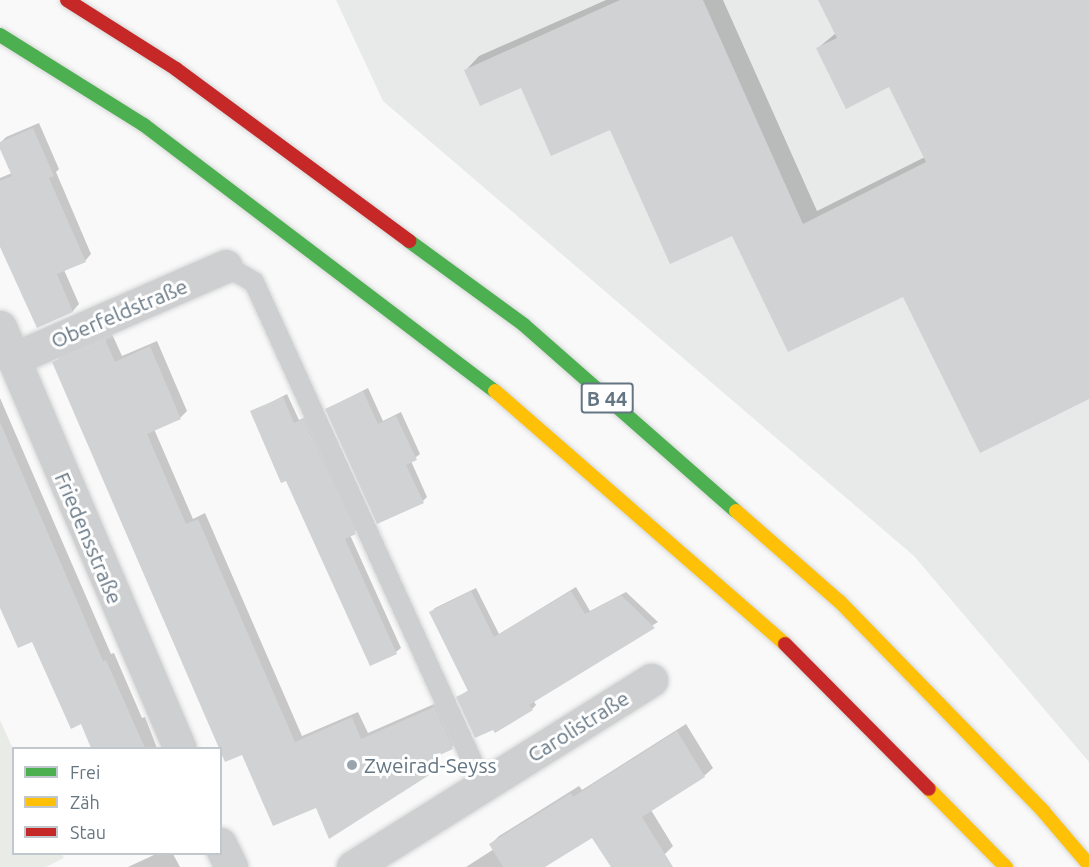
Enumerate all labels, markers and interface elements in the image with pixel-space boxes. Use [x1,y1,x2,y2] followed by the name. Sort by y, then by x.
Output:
[47,273,191,353] street label: Oberfeldstraße
[580,381,634,415] road number: B 44
[50,468,128,608] street label: Friedensstraße
[523,685,633,767] street label: Carolistraße
[12,747,222,855] legend
[364,752,497,778] place label: Zweirad-Seyss
[345,758,359,772] marker: Zweirad-Seyss
[70,762,100,782] text: Frei
[70,792,100,812] text: Zäh
[70,822,106,842] text: Stau

